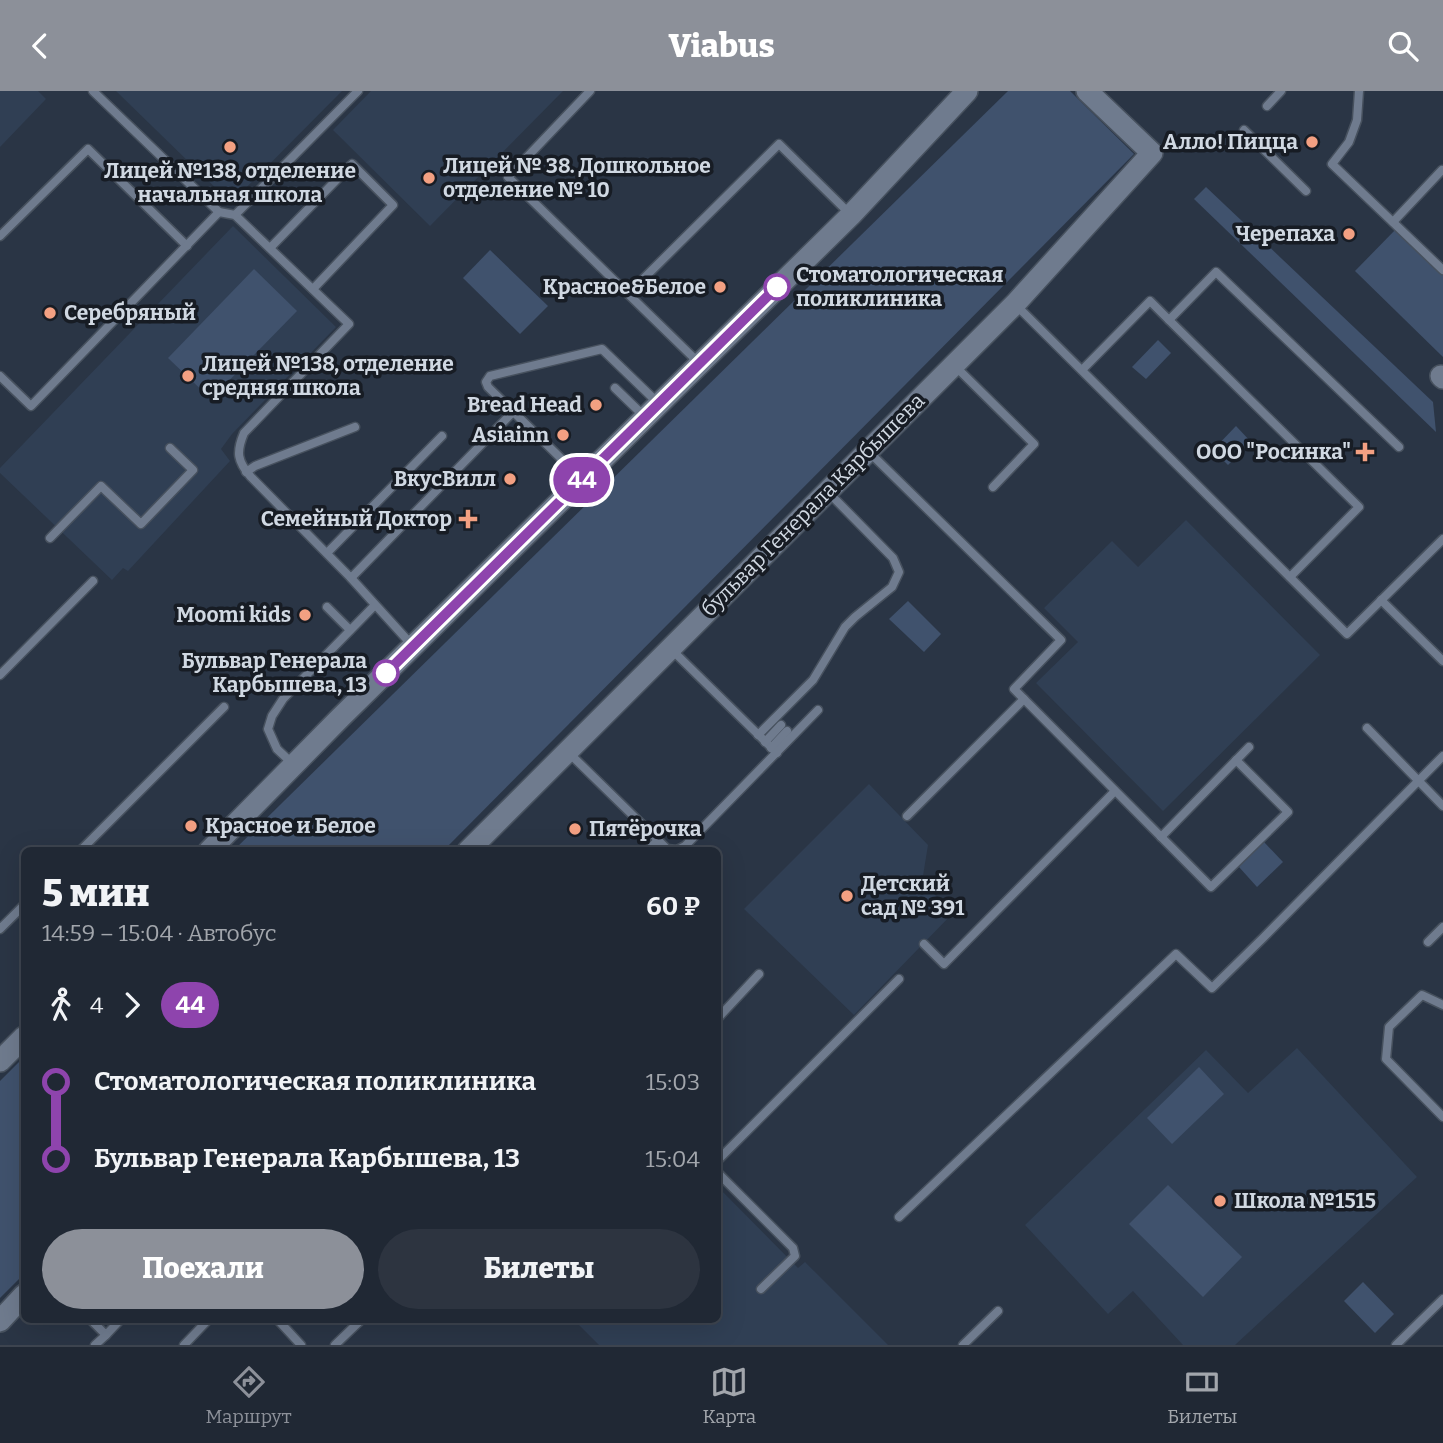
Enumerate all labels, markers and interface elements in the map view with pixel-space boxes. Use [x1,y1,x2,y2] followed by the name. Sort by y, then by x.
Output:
[21,27,59,65] icon: back
[668,27,775,65] text: Viabus
[1384,27,1422,65] icon: search
[1163,129,1298,155] place label: Алло! Пицца
[1304,134,1320,150] marker: Алло! Пицца
[222,139,238,155] marker: Лицей №138, отделение начальная школа
[443,153,711,203] place label: Лицей № 38. Дошкольное отделение № 10
[104,158,356,208] place label: Лицей №138, отделение начальная школа
[421,170,437,186] marker: Лицей № 38. Дошкольное отделение № 10
[1235,221,1335,247] place label: Черепаха
[1341,226,1357,242] marker: Черепаха
[796,262,1003,312] place label: Стоматологическая поликлиника
[543,274,706,300] place label: Красное&Белое
[764,274,790,300] marker: Стоматологическая поликлиника
[712,279,728,295] marker: Красное&Белое
[64,300,196,326] place label: Серебряный
[42,305,58,321] marker: Серебряный
[202,351,454,401] place label: Лицей №138, отделение средняя школа
[180,368,196,384] marker: Лицей №138, отделение средняя школа
[696,388,930,622] street label: бульвар Генерала Карбышева
[467,392,582,418] place label: Bread Head
[588,397,604,413] marker: Bread Head
[472,422,549,448] place label: Asiainn
[555,427,571,443] marker: Asiainn
[1196,439,1351,465] place label: ООО "Росинка"
[1357,444,1373,460] marker: ООО "Росинка"
[550,457,614,503] line badge: 44
[394,466,496,492] place label: ВкусВилл
[567,466,597,494] text: 44
[502,471,518,487] marker: ВкусВилл
[261,506,452,532] place label: Семейный Доктор
[458,509,478,529] marker: Семейный Доктор
[176,602,291,628] place label: Moomi kids
[297,607,313,623] marker: Moomi kids
[181,648,367,698] place label: Бульвар Генерала Карбышева, 13
[373,660,399,686] marker: Бульвар Генерала Карбышева, 13
[205,813,376,839] place label: Красное и Белое
[589,816,702,842] place label: Пятёрочка
[183,818,199,834] marker: Красное и Белое
[567,821,583,837] marker: Пятёрочка
[42,870,149,916] text: 5 мин
[861,871,964,921] place label: Детский сад № 391
[839,888,855,904] marker: Детский сад № 391
[646,891,700,922] text: 60 ₽
[42,919,276,947] text: 14:59 – 15:04 · Автобус
[42,986,80,1024] icon: walk
[113,986,151,1024] icon: forward
[90,991,103,1019] text: 4
[175,991,205,1019] text: 44
[94,1066,536,1097] text: Стоматологическая поликлиника
[646,1068,700,1096] text: 15:03
[94,1143,520,1174] text: Бульвар Генерала Карбышева, 13
[645,1145,700,1173] text: 15:04
[1234,1188,1376,1214] place label: Школа №1515
[1212,1193,1228,1209] marker: Школа №1515
[42,1229,364,1309] button: Поехали
[378,1229,700,1309] button: Билеты
[206,1363,292,1428] tab: Маршрут
[703,1363,756,1428] tab: Карта
[1167,1363,1238,1428] tab: Билеты

